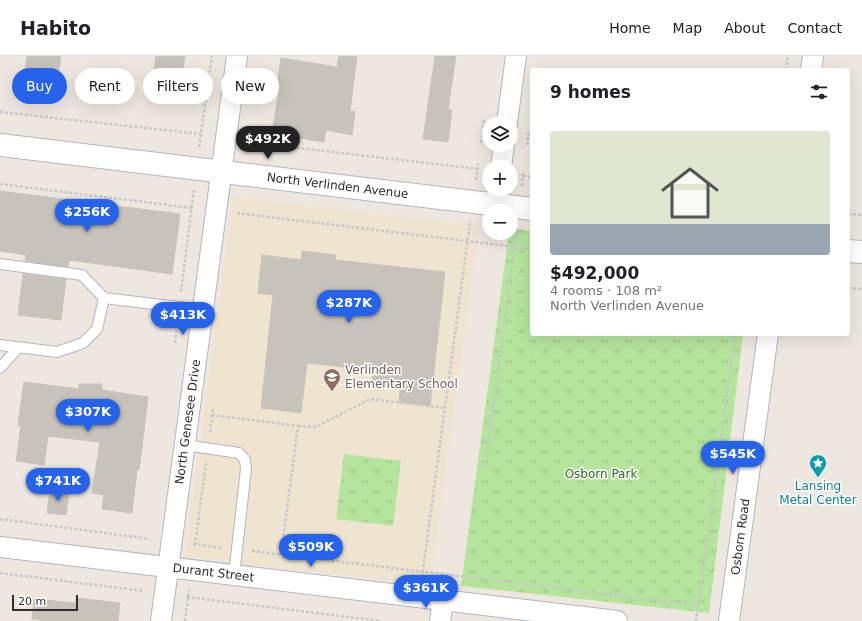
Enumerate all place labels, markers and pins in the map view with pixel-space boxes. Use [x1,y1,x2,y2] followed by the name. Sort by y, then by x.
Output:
[240,126,296,160] pin: $492K
[59,199,115,233] pin: $256K
[321,290,377,324] pin: $287K
[155,302,211,336] pin: $413K
[345,363,458,391] place label: Verlinden Elementary School
[322,367,342,392] school or university icon: Verlinden Elementary School
[60,399,116,433] pin: $307K
[705,441,761,475] pin: $545K
[808,453,828,478] place icon: Lansing Metal Center
[30,468,86,502] pin: $741K
[779,479,857,507] place label: Lansing Metal Center
[283,534,339,568] pin: $509K
[398,575,454,609] pin: $361K

